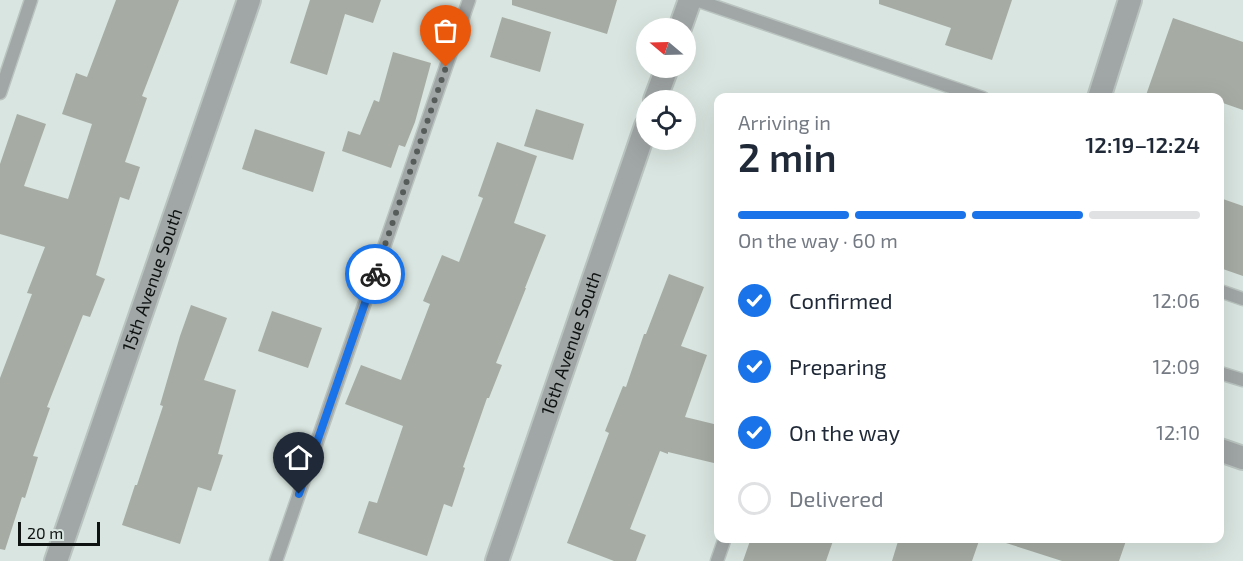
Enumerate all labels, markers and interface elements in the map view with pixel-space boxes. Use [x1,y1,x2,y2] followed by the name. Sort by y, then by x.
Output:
[420,5,471,67] pin
[429,14,462,47] icon: bag
[636,18,696,78] north arrow
[636,18,696,150] map controls
[636,90,696,150] button: locate
[738,110,831,134] text: Arriving in
[1085,131,1200,157] text: 12:19–12:24
[738,133,837,180] text: 2 min
[117,205,186,354] street label: 15th Avenue South
[738,228,898,252] text: On the way · 60 m
[345,244,405,304] courier
[359,258,392,291] icon: bike
[536,268,605,418] street label: 16th Avenue South
[738,284,771,317] icon: check
[789,287,893,313] text: Confirmed
[1153,288,1200,312] text: 12:06
[738,350,771,383] icon: check
[789,353,887,379] text: Preparing
[1153,354,1200,378] text: 12:09
[738,416,771,449] icon: check
[789,419,900,445] text: On the way
[1156,420,1200,444] text: 12:10
[273,432,324,494] pin
[282,441,315,474] icon: home
[789,485,884,511] text: Delivered
[18,519,100,546] scale bar
[27,523,63,542] text: 20 m

